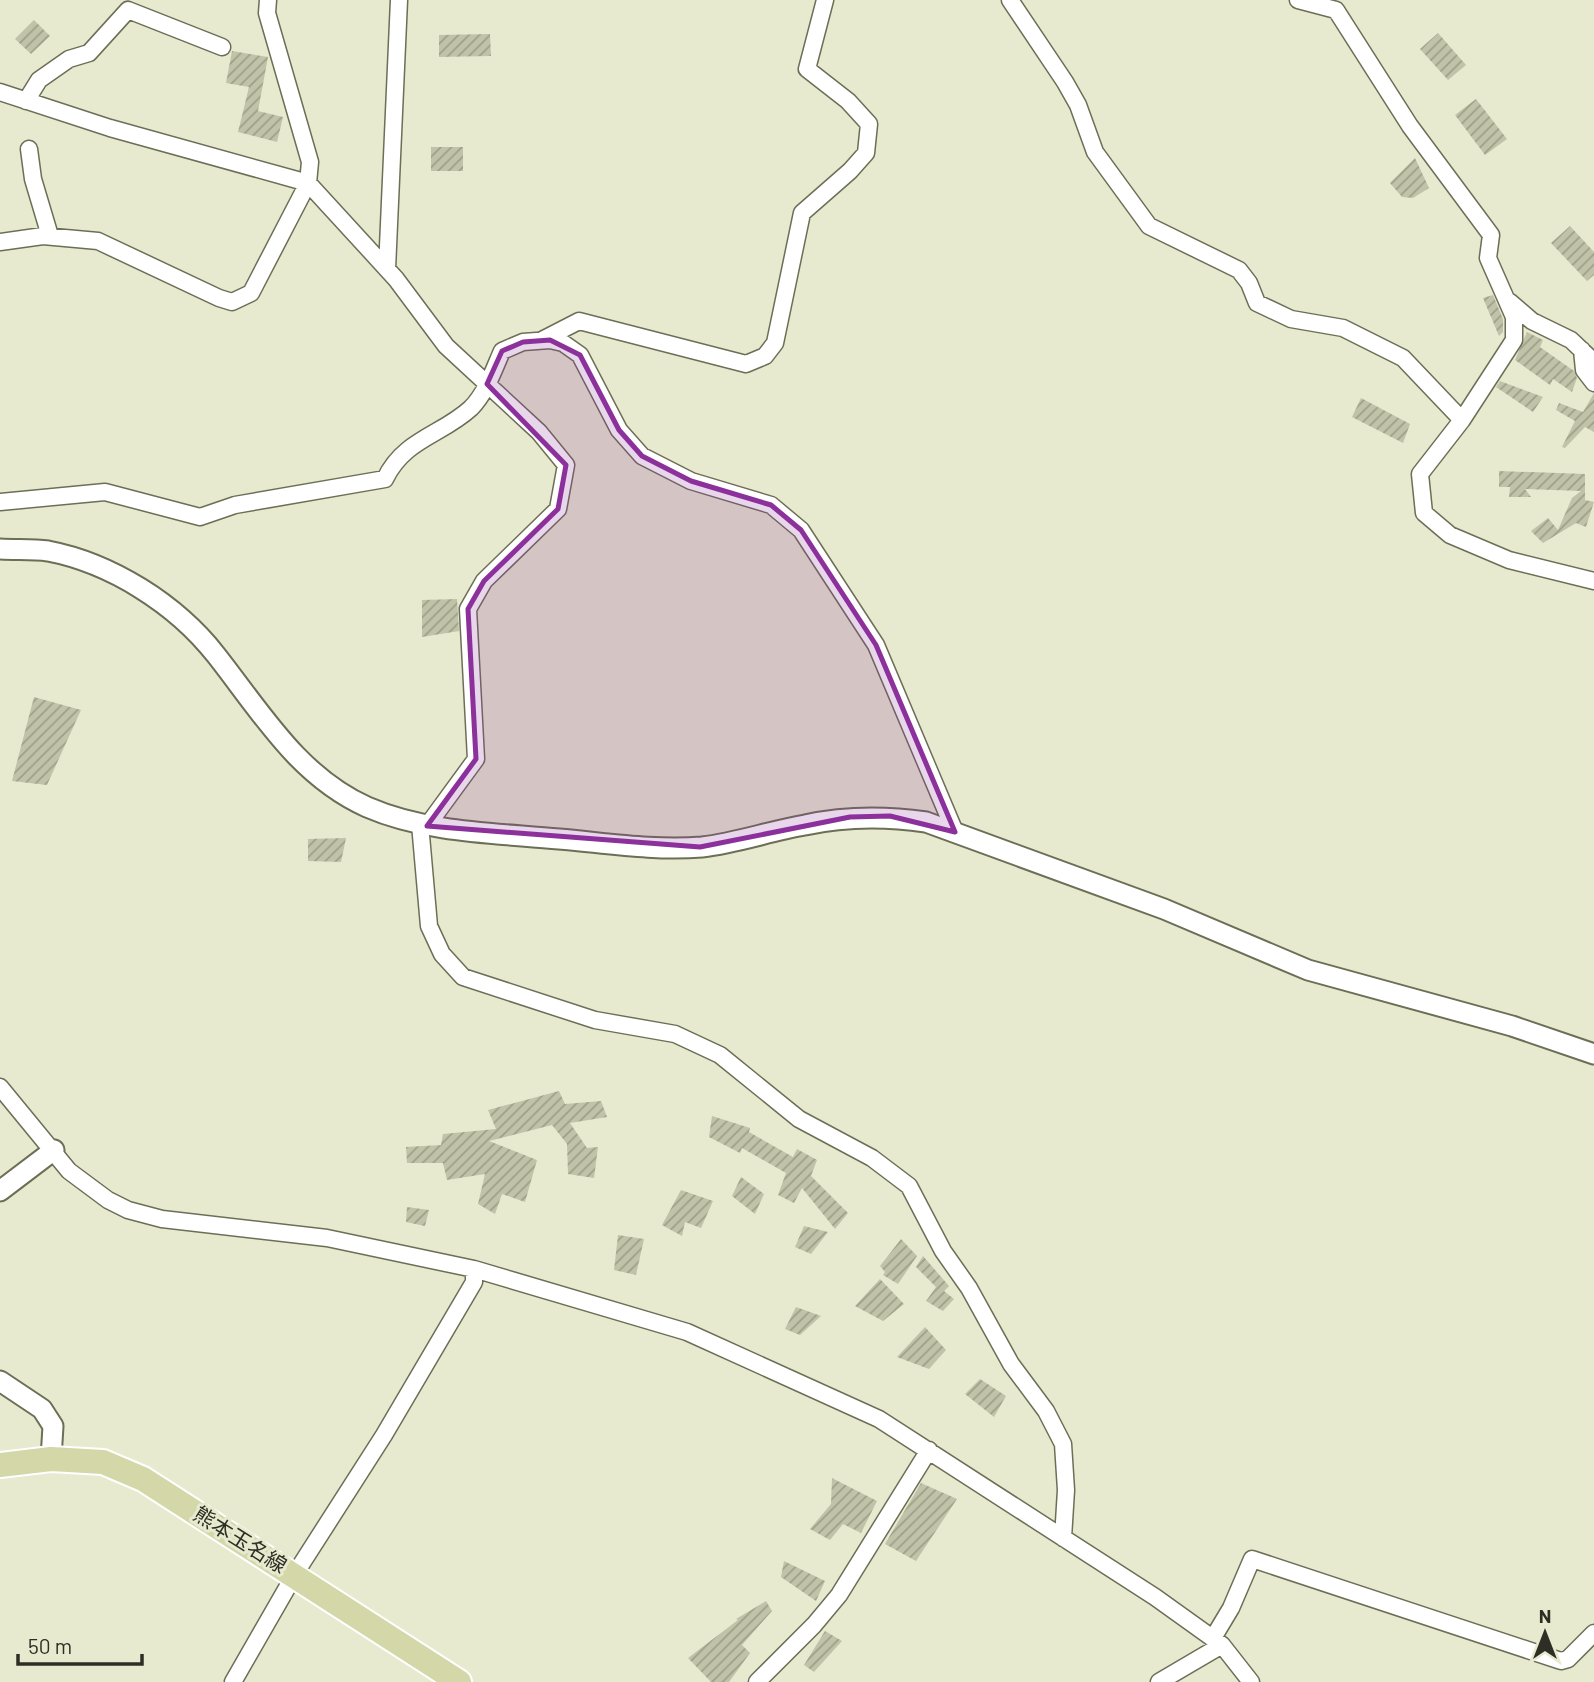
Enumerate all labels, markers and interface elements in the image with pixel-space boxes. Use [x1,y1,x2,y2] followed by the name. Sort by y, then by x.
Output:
[190,1500,292,1577] street label: 熊本玉名線
[1510,1598,1580,1668] north arrow
[1539,1604,1551,1627] text: N
[18,1622,142,1666] scale bar
[28,1633,72,1658] text: 50 m

